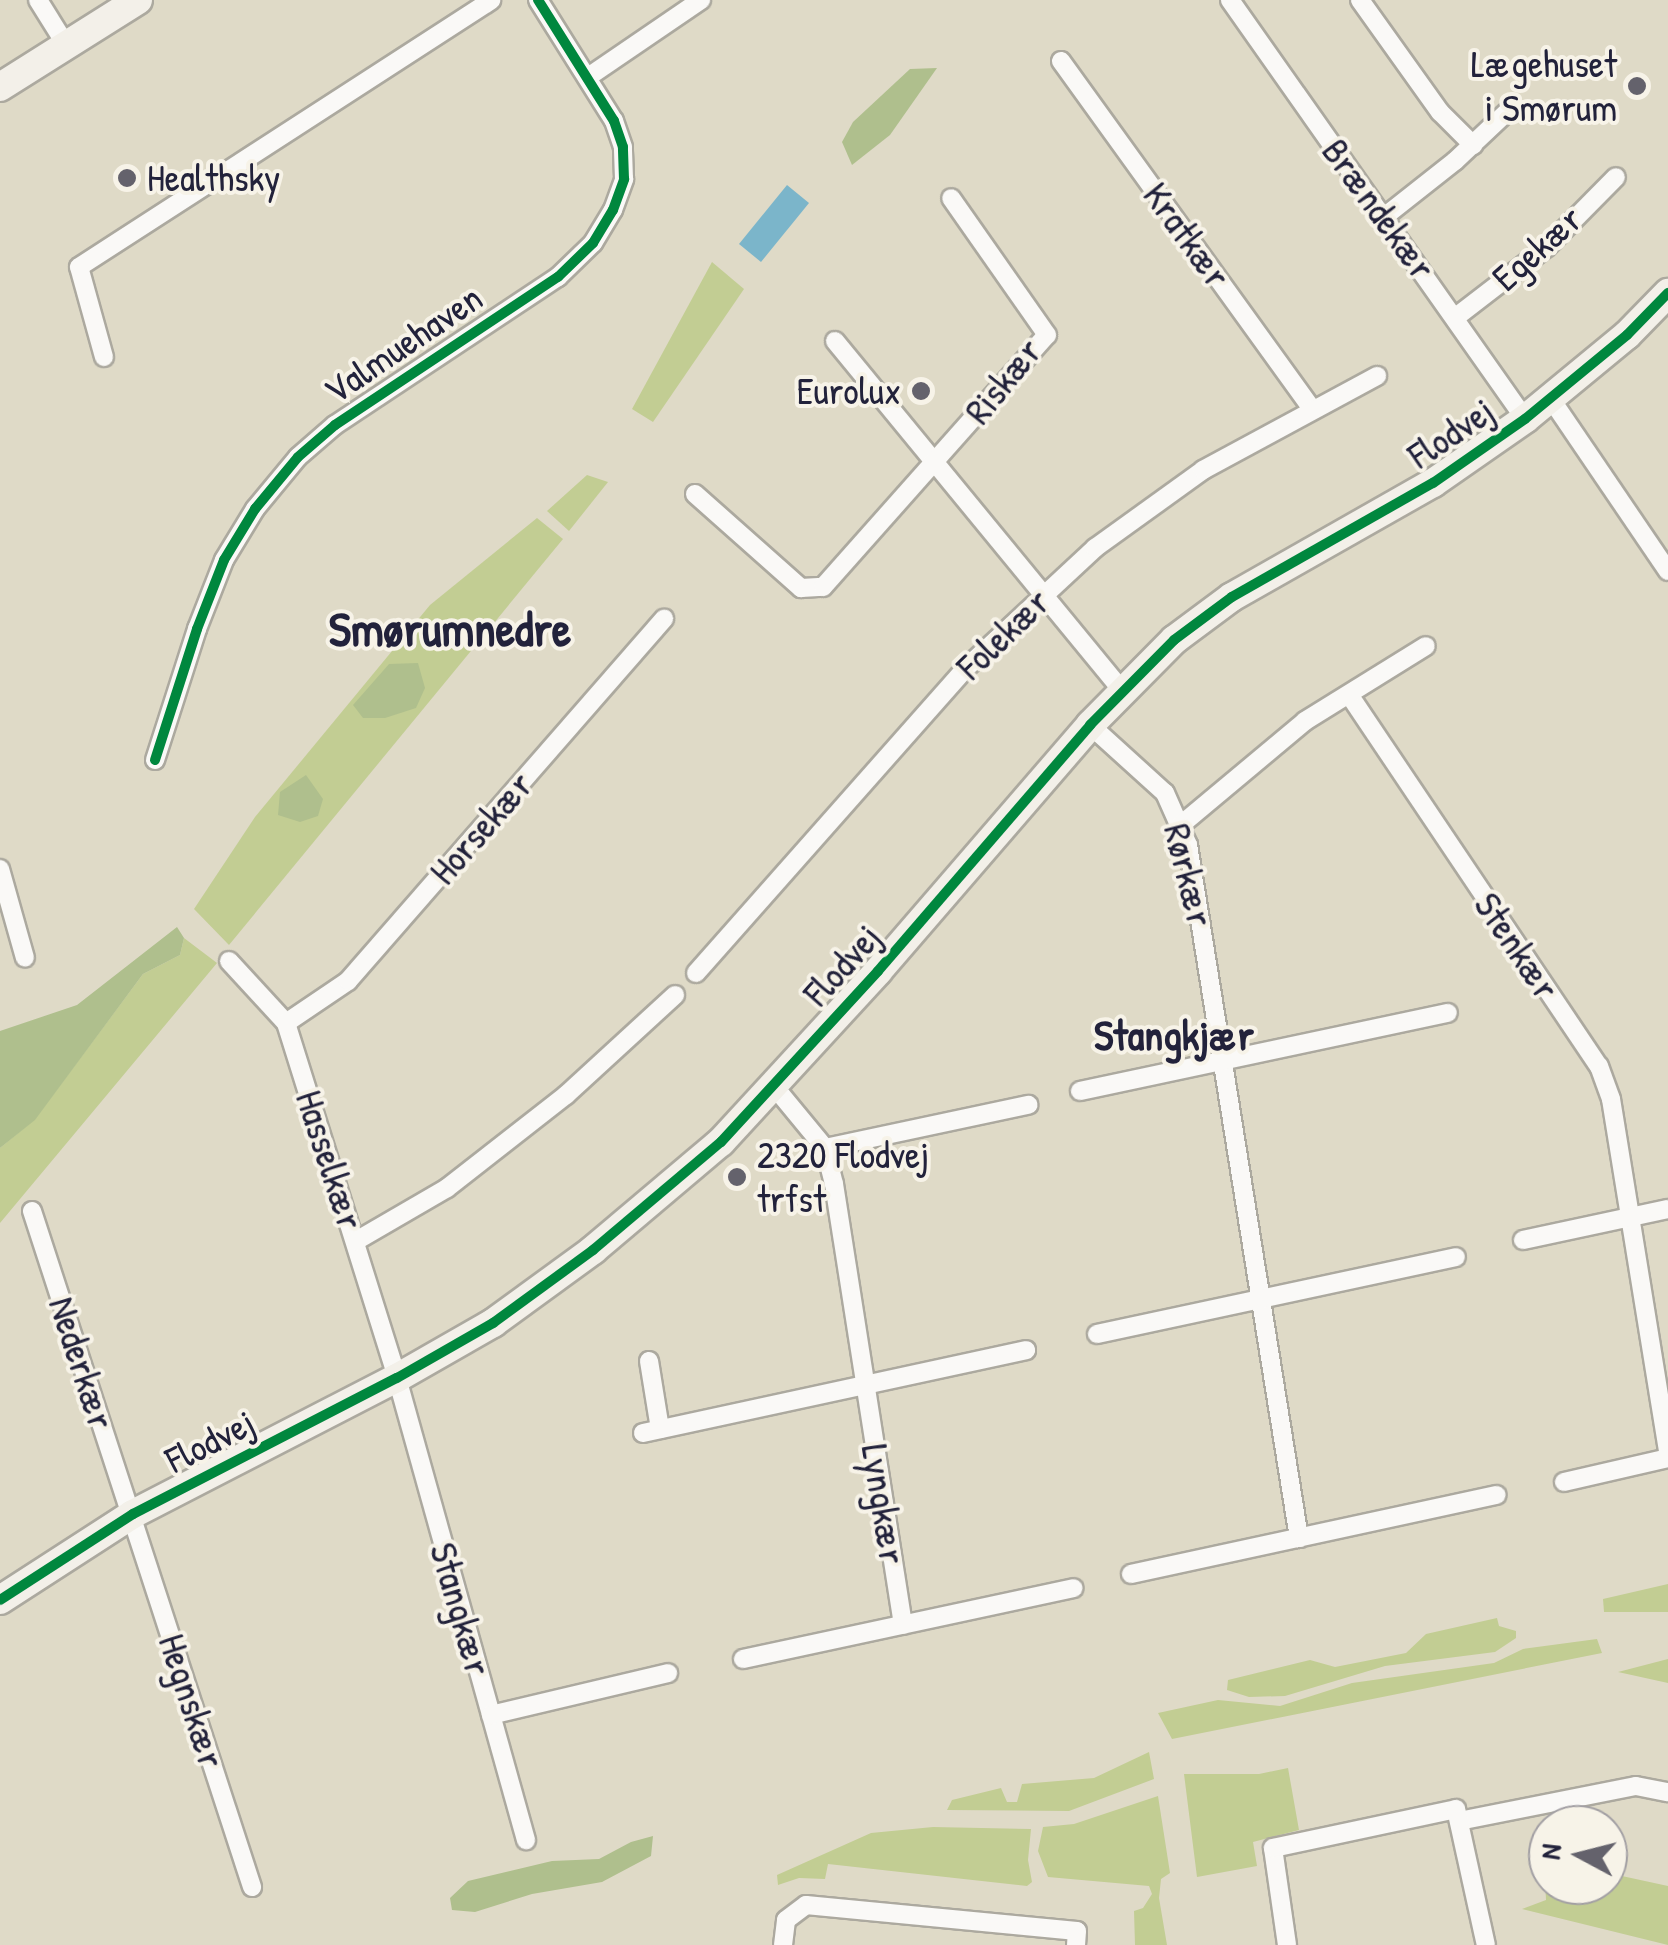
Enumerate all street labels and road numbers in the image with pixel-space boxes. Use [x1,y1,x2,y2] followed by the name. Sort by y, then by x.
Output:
[1313,130,1445,288] street label: Brændekær
[1134,174,1240,296] street label: Kratkær
[1483,196,1591,300] street label: Egekær
[315,275,491,413] street label: Valmuehaven
[955,329,1051,433] street label: Riskær
[1399,388,1503,478] street label: Flodvej
[947,579,1059,689] street label: Folekær
[420,763,542,893] street label: Horsekær
[1154,819,1224,931] street label: Rørkær
[1465,884,1569,1008] street label: Stenkær
[794,915,890,1015] street label: Flodvej
[286,1085,374,1235] street label: Hasselkær
[39,1291,125,1435] street label: Nederkær
[158,1399,262,1483] street label: Flodvej
[852,1441,916,1567] street label: Lyngkær
[420,1537,502,1681] street label: Stangkær
[149,1628,235,1774] street label: Hegnskær

